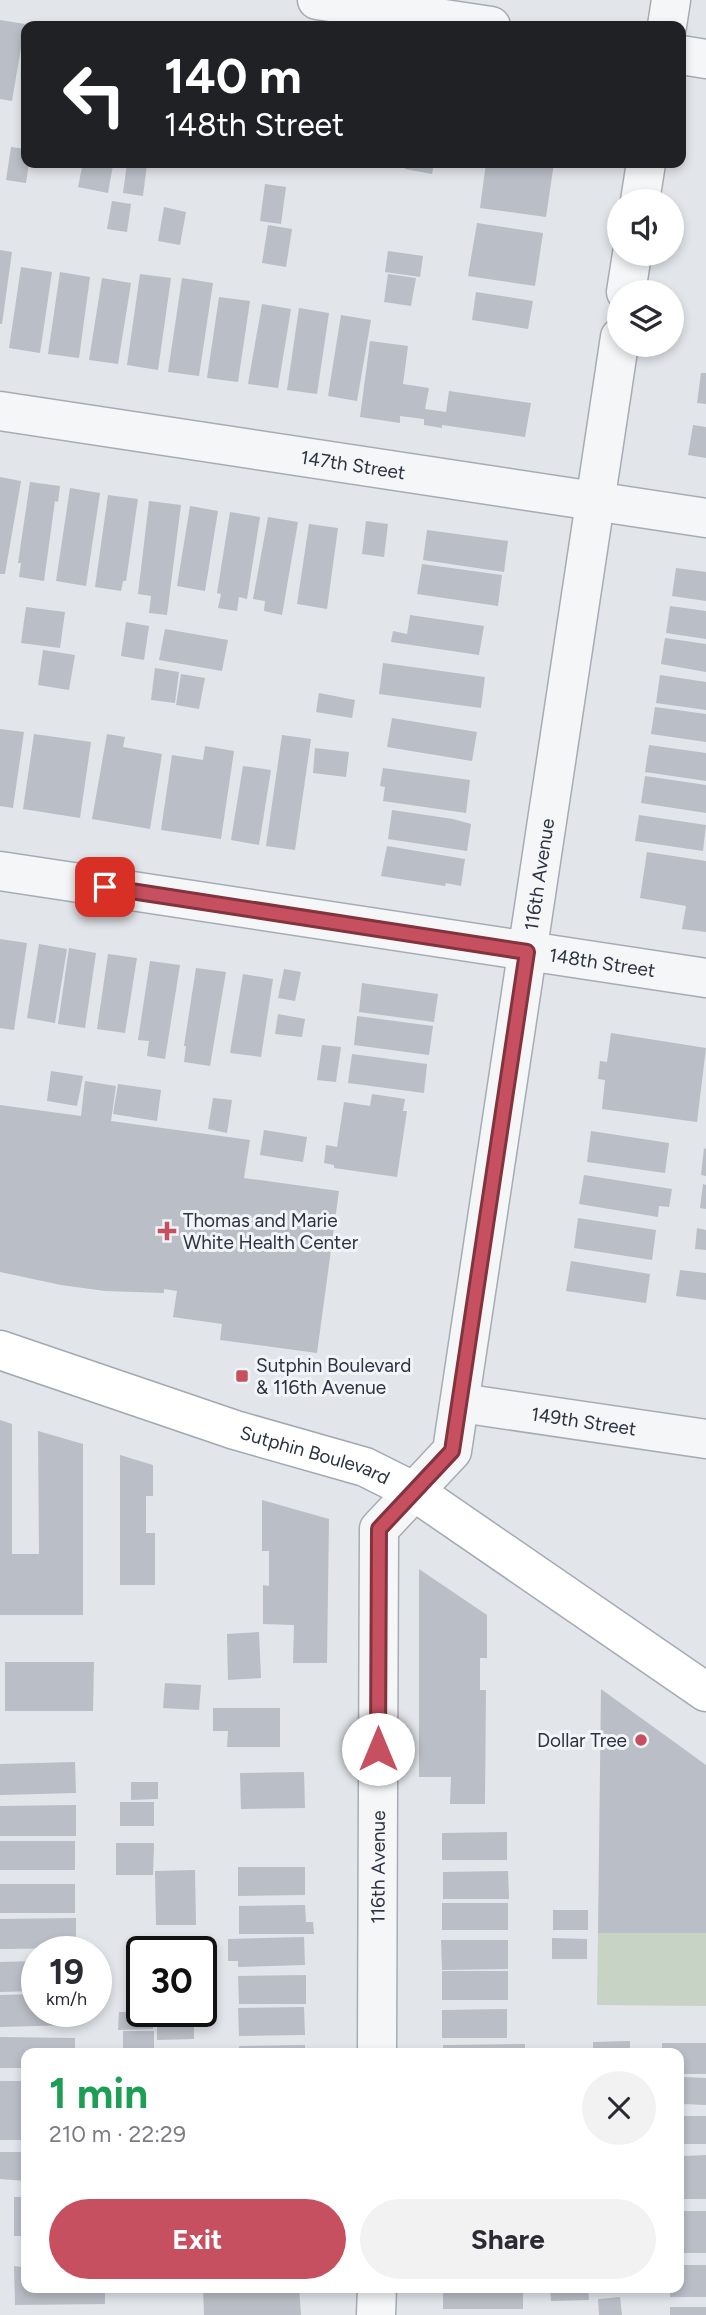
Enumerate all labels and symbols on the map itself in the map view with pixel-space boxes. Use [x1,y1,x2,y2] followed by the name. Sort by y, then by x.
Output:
[299,445,407,484] street label: 147th Street
[519,817,559,932] street label: 116th Avenue
[75,857,135,917] pin
[547,943,657,982] street label: 148th Street
[183,1209,359,1254] place label: Thomas and Marie White Health Center
[157,1221,177,1241] marker: Thomas and Marie White Health Center
[256,1354,411,1399] place label: Sutphin Boulevard & 116th Avenue
[234,1368,250,1384] marker: Sutphin Boulevard & 116th Avenue
[529,1402,638,1440] street label: 149th Street
[238,1421,394,1489] street label: Sutphin Boulevard
[341,1712,415,1786] position arrow
[537,1729,627,1752] place label: Dollar Tree
[633,1732,649,1748] marker: Dollar Tree
[366,1810,389,1924] street label: 116th Avenue
[126,1936,217,2027] speed limit sign: 30

